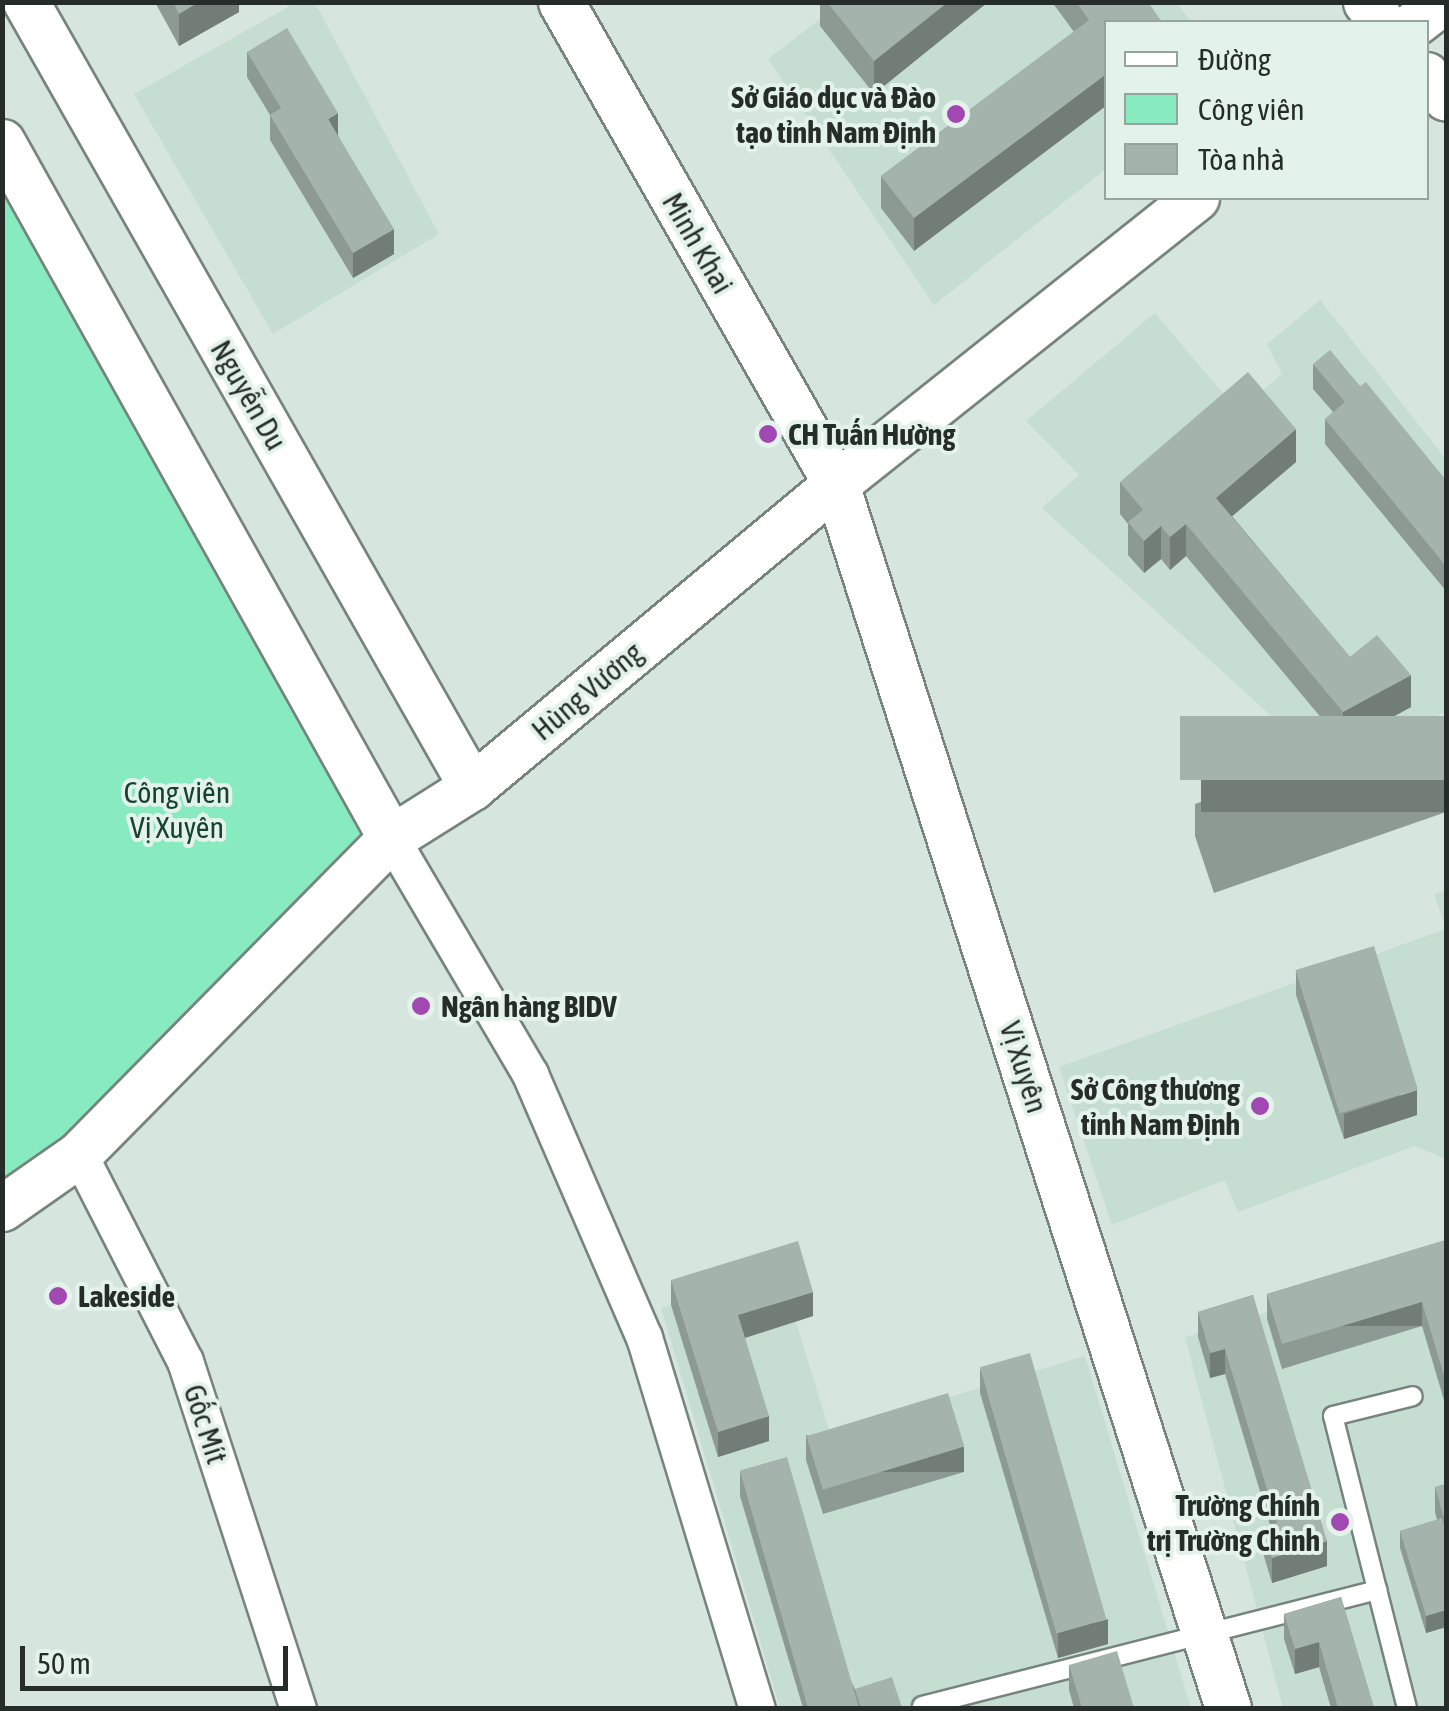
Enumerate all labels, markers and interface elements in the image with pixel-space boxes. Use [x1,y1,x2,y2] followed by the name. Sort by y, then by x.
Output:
[1104,20,1429,200] legend
[1198,42,1271,76] text: Đường
[731,79,936,150] place label: Sở Giáo dục và Đào tạo tỉnh Nam Định
[1198,92,1305,126] text: Công viên
[945,103,967,125] marker: Sở Giáo dục và Đào tạo tỉnh Nam Định
[1198,142,1285,176] text: Tòa nhà
[655,186,741,300] street label: Minh Khai
[203,334,295,456] street label: Nguyễn Du
[788,416,955,452] place label: CH Tuấn Hường
[757,423,779,445] marker: CH Tuấn Hường
[524,634,650,748] street label: Hùng Vương
[124,774,230,844] park label: Công viên Vị Xuyên
[441,988,617,1024] place label: Ngân hàng BIDV
[410,995,432,1017] marker: Ngân hàng BIDV
[992,1017,1056,1117] street label: Vị Xuyên
[1071,1071,1240,1142] place label: Sở Công thương tỉnh Nam Định
[1249,1095,1271,1117] marker: Sở Công thương tỉnh Nam Định
[78,1278,175,1314] place label: Lakeside
[47,1285,69,1307] marker: Lakeside
[176,1380,236,1468] street label: Gốc Mít
[1147,1487,1320,1558] place label: Trường Chính trị Trường Chinh
[1329,1511,1351,1533] marker: Trường Chính trị Trường Chinh
[25,1626,292,1688] scale bar
[37,1646,91,1680] text: 50 m

